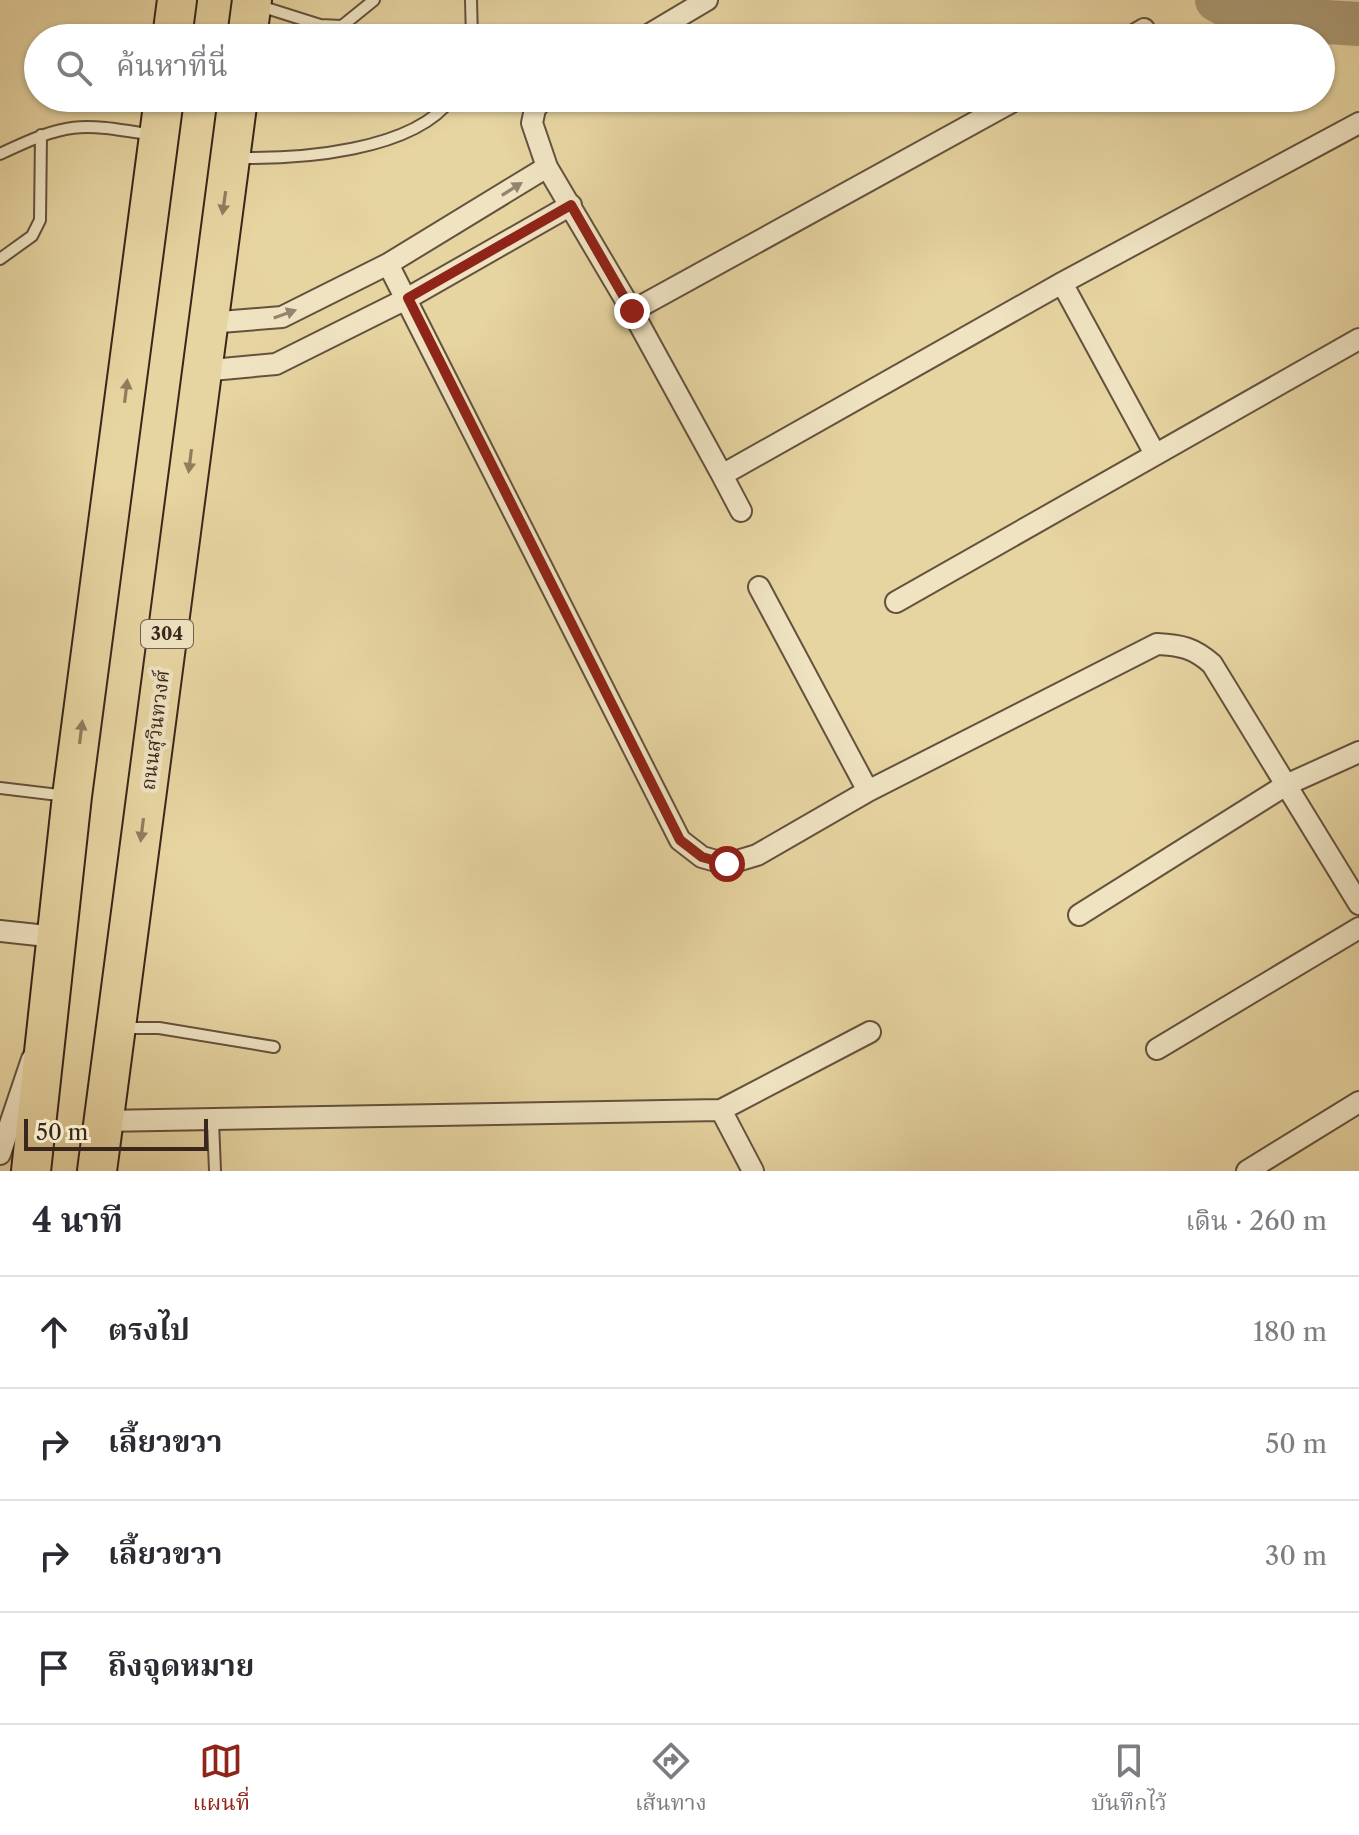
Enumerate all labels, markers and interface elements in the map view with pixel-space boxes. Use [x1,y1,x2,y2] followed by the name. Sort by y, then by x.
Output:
[24,24,1335,112] search box
[52,46,96,90] icon: search
[116,47,228,84] text: ค้นหาที่นี่
[501,182,523,196] one-way arrow
[217,191,230,216] one-way arrow
[614,293,650,329] route end
[273,307,297,320] one-way arrow
[120,378,133,403] one-way arrow
[183,449,196,474] one-way arrow
[141,620,193,648] road number: 304
[136,669,175,792] street label: ถนนสุวินทวงศ์
[75,719,88,744] one-way arrow
[135,818,148,843] one-way arrow
[709,846,745,882] route start
[24,1115,208,1151] scale bar
[36,1119,88,1146] text: 50 m
[32,1199,123,1241] text: 4 นาที
[1185,1205,1327,1237] text: เดิน · 260 m
[32,1310,76,1354] icon: ahead
[108,1311,190,1348] text: ตรงไป
[1253,1316,1327,1348] text: 180 m
[32,1422,76,1466] icon: right
[108,1423,222,1460] text: เลี้ยวขวา
[1265,1428,1327,1460] text: 50 m
[32,1534,76,1578] icon: right
[108,1535,222,1572] text: เลี้ยวขวา
[1265,1540,1327,1572] text: 30 m
[32,1646,76,1690] icon: arrive
[108,1647,254,1684] text: ถึงจุดหมาย
[192,1739,250,1822] tab: แผนที่
[635,1739,707,1822] tab: เส้นทาง
[1092,1739,1167,1822] tab: บันทึกไว้

